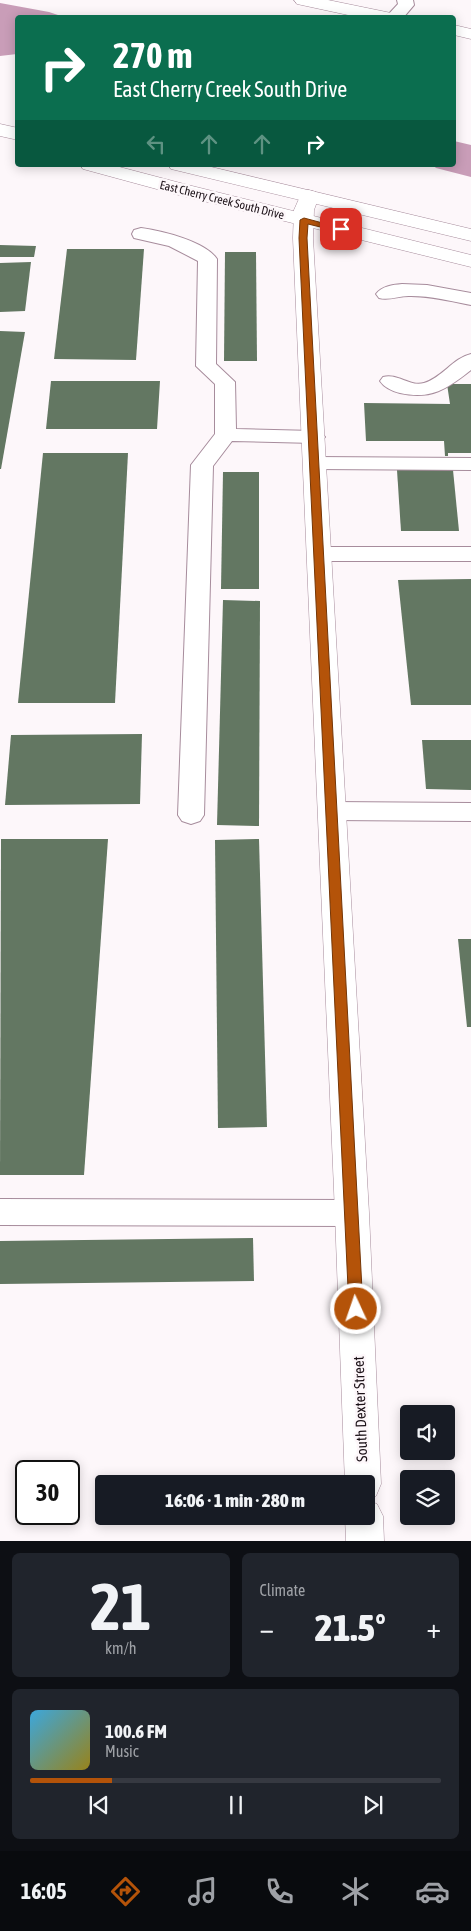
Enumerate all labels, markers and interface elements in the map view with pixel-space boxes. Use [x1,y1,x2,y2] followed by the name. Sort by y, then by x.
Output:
[30,35,95,100] icon: right
[113,35,192,75] text: 270 m
[113,76,347,102] text: East Cherry Creek South Drive
[142,130,170,158] icon: left
[195,130,223,158] icon: ahead
[248,130,276,158] icon: ahead
[301,130,329,158] icon: right
[158,178,286,222] street label: East Cherry Creek South Drive
[320,208,362,250] pin
[327,215,355,243] icon: arrive
[329,1282,381,1334] position arrow
[350,1356,370,1462] street label: South Dexter Street
[400,1405,455,1525] map controls
[400,1405,455,1460] button: sound
[15,1460,80,1525] speed limit sign: 30
[400,1470,455,1525] button: layers
[165,1489,305,1511] text: 16:06 · 1 min · 280 m
[90,1569,151,1644] text: 21
[260,1581,305,1599] text: Climate
[315,1606,386,1649] text: 21.5°
[260,1612,274,1644] text: −
[426,1612,441,1644] text: +
[105,1639,137,1657] text: km/h
[105,1720,167,1742] text: 100.6 FM
[105,1742,139,1760] text: Music
[85,1791,113,1819] icon: previous
[222,1791,250,1819] icon: pause
[359,1791,387,1819] icon: next
[108,1874,143,1909] icon: directions
[185,1874,220,1909] icon: music
[262,1874,297,1909] icon: phone
[338,1874,373,1909] icon: climate
[415,1874,450,1909] icon: car
[21,1878,67,1904] text: 16:05

